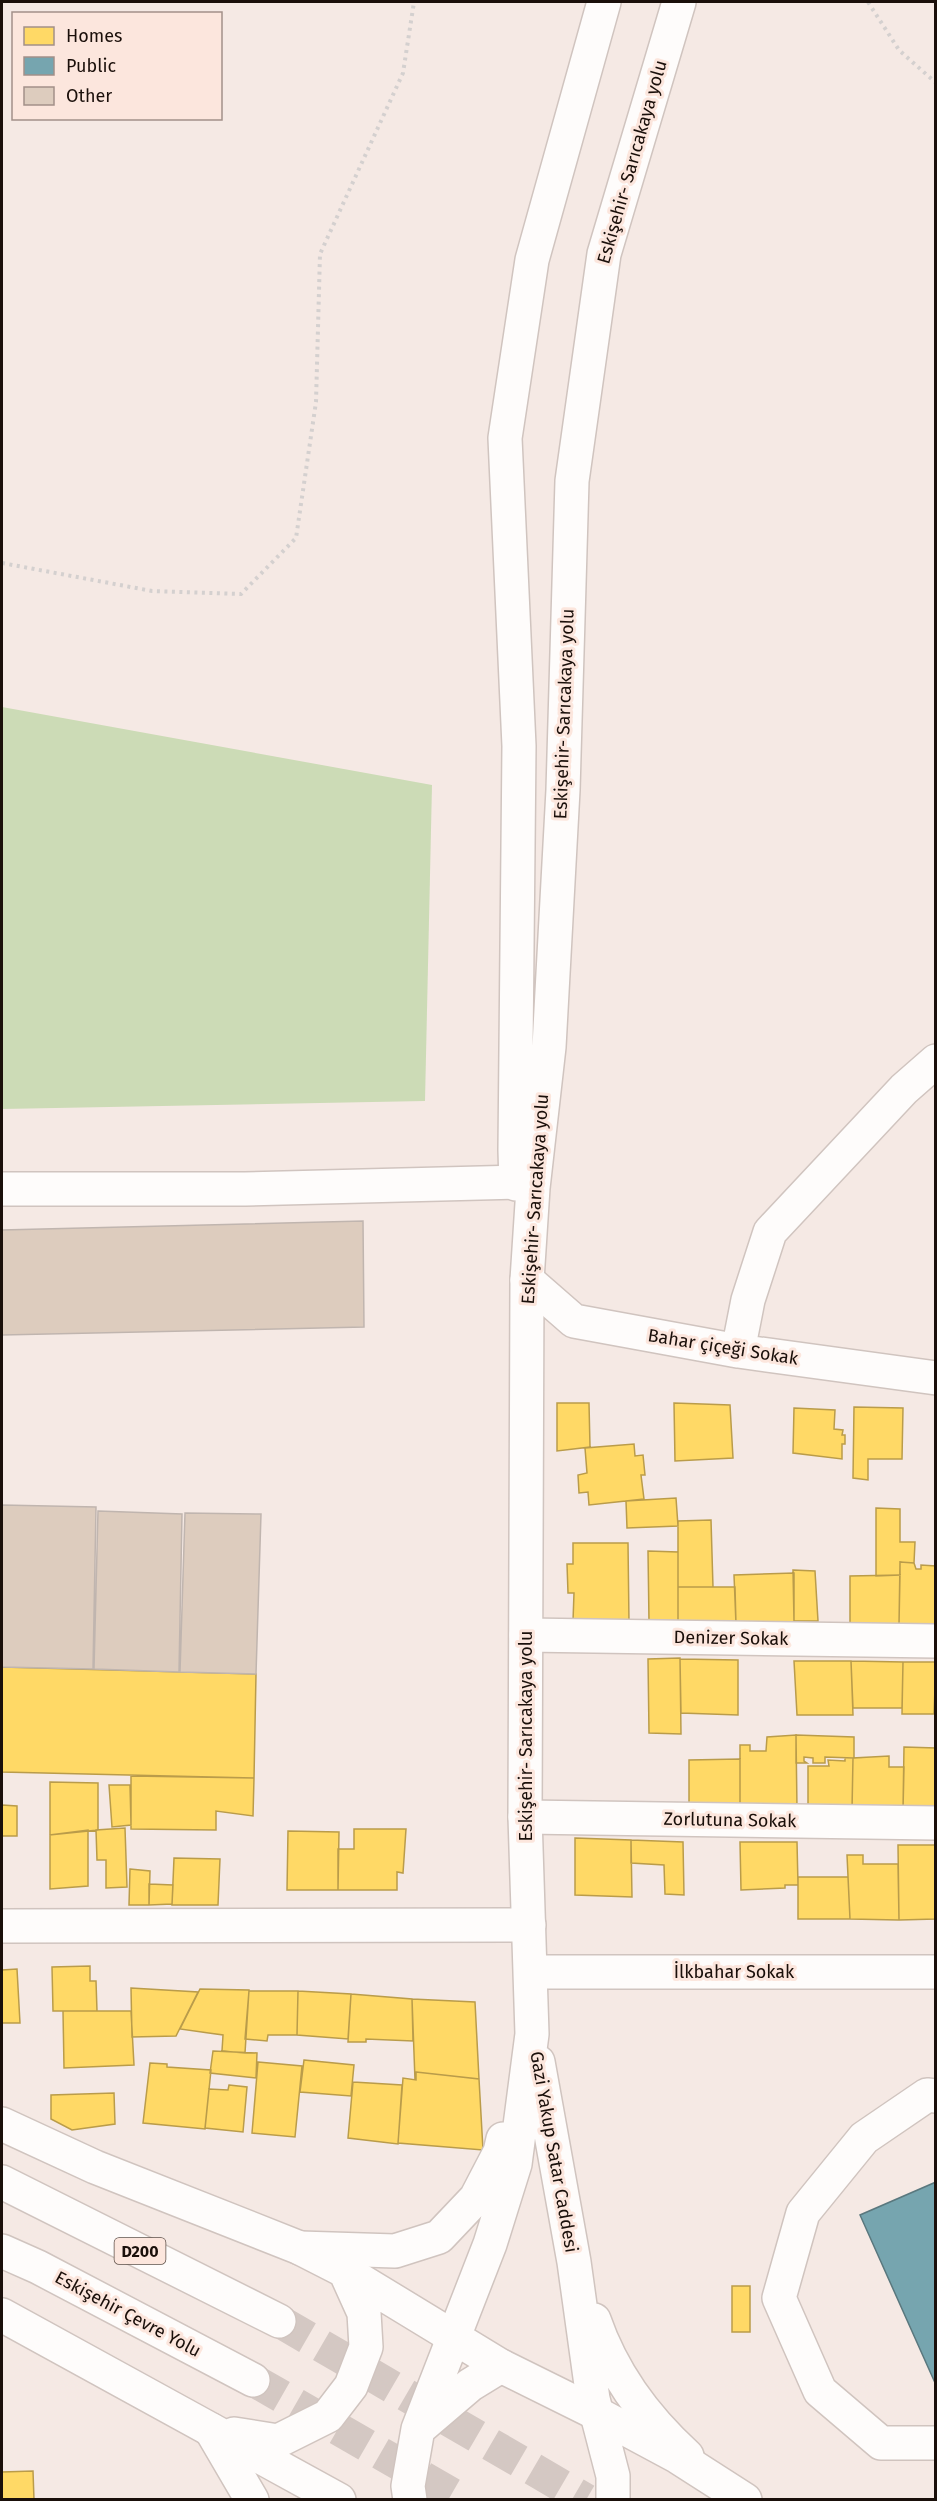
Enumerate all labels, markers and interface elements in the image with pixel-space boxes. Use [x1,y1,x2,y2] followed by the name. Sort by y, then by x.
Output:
[12,12,222,120] legend
[66,25,122,47] text: Homes
[66,55,116,77] text: Public
[592,58,672,266] street label: Eskişehir- Sarıcakaya yolu
[66,85,112,107] text: Other
[549,608,579,820] street label: Eskişehir- Sarıcakaya yolu
[517,1093,553,1305] street label: Eskişehir- Sarıcakaya yolu
[646,1324,801,1370] street label: Bahar çiçeği Sokak
[674,1626,789,1650] street label: Denizer Sokak
[515,1631,537,1841] street label: Eskişehir- Sarıcakaya yolu
[664,1808,797,1832] street label: Zorlutuna Sokak
[674,1961,795,1983] street label: İlkbahar Sokak
[525,2050,583,2254] street label: Gazi Yakup Satar Caddesi
[114,2238,166,2264] road number: D200
[51,2266,205,2362] street label: Eskişehir Çevre Yolu

